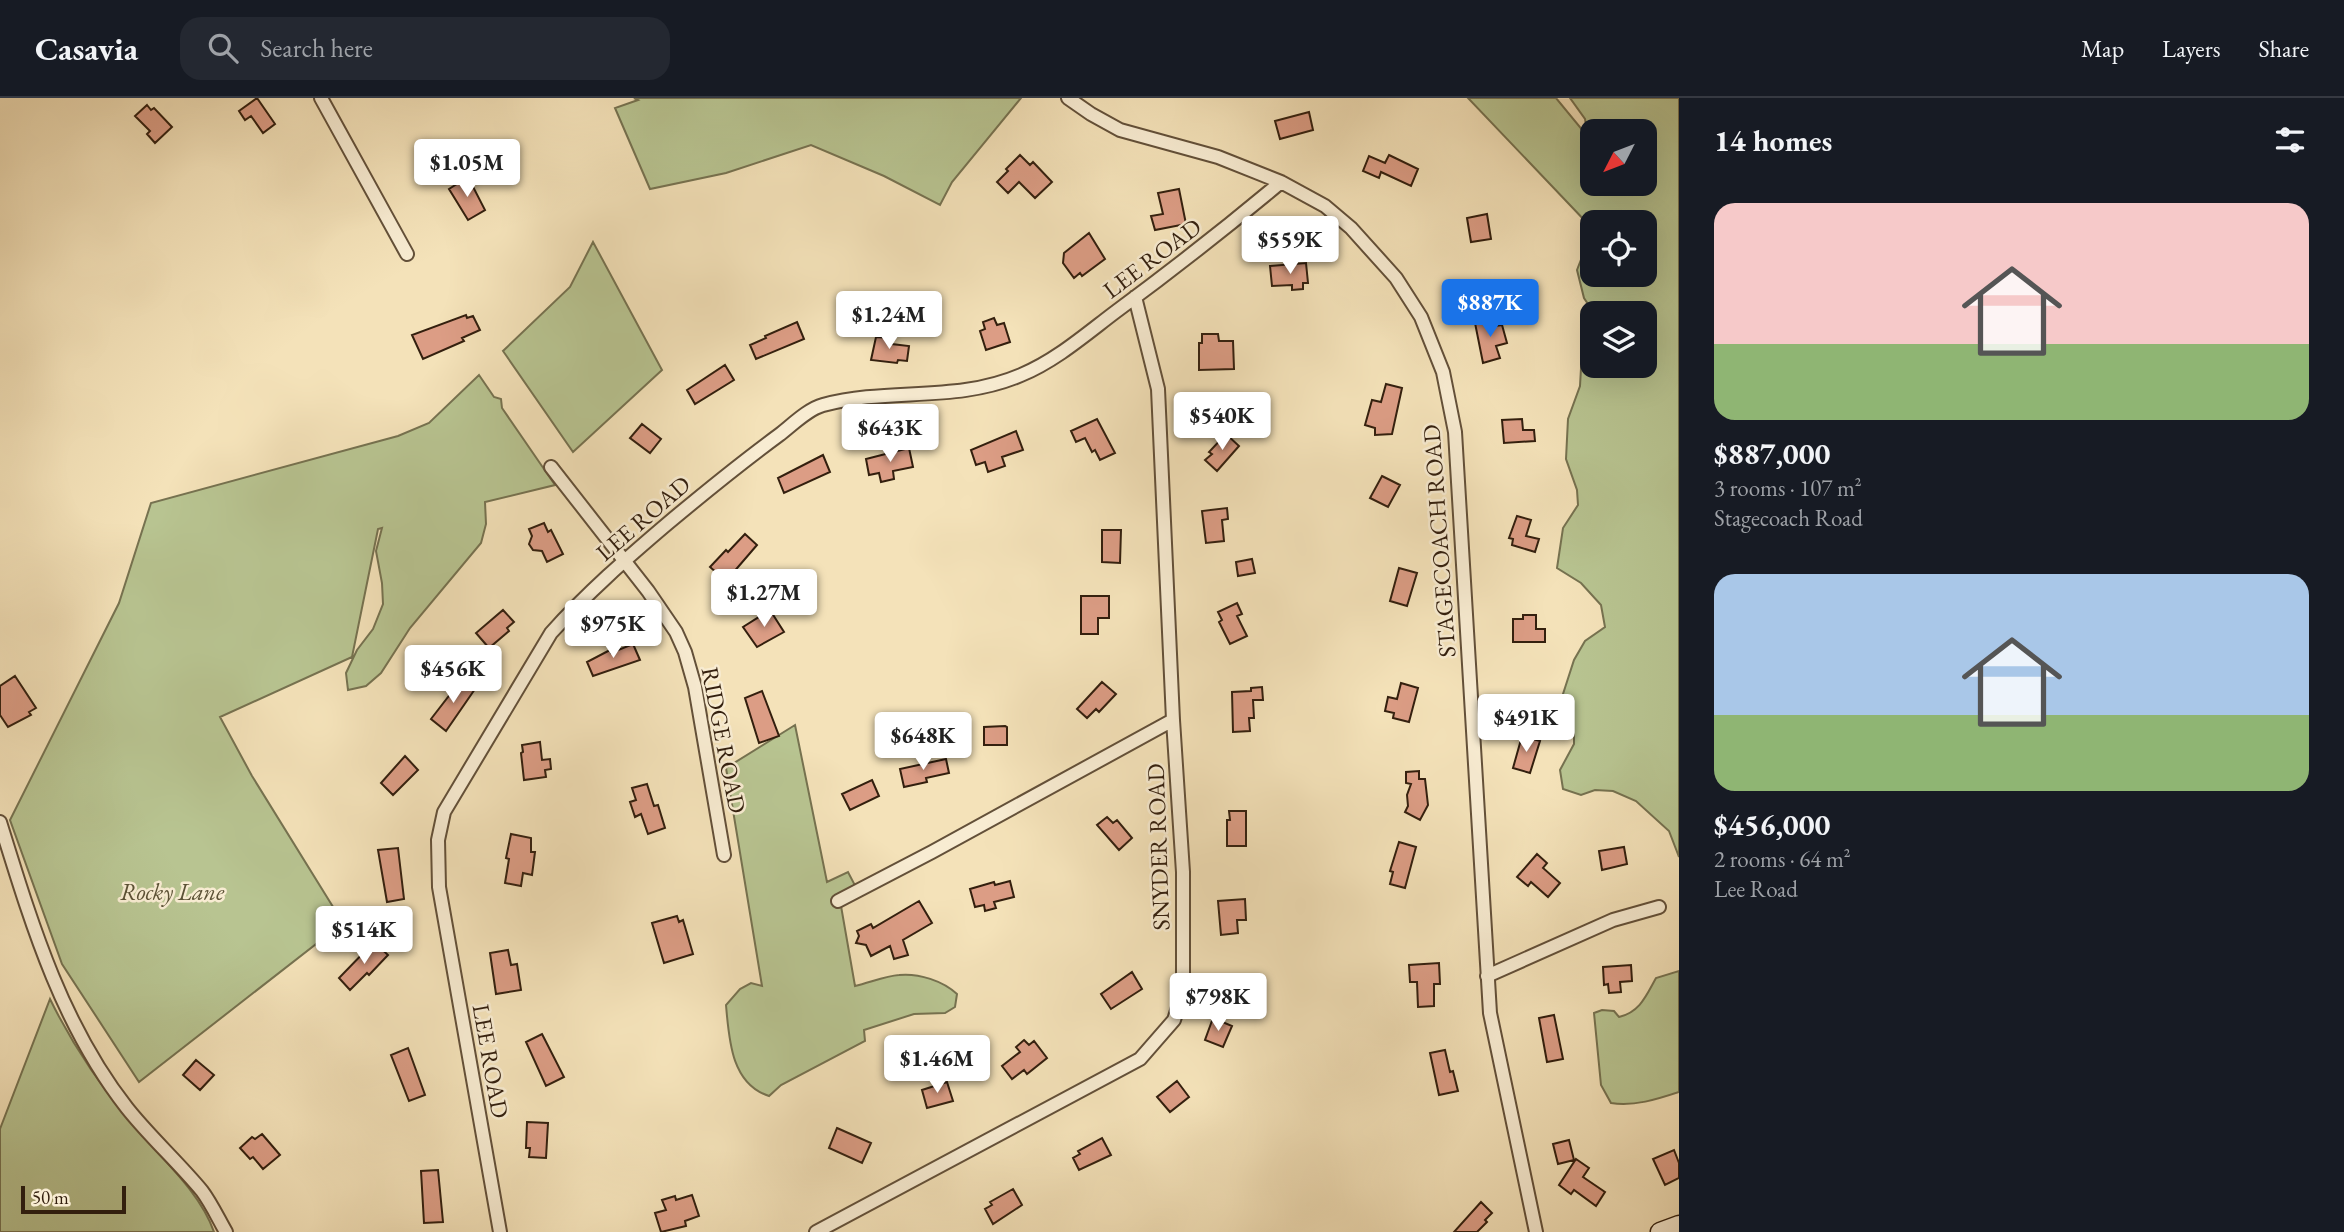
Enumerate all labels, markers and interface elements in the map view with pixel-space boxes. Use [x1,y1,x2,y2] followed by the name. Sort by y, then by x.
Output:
[180,17,670,80] search box
[35,27,138,70] text: Casavia
[204,29,242,67] icon: search
[260,31,373,65] text: Search here
[2081,33,2124,64] text: Map
[2162,33,2221,64] text: Layers
[2259,33,2309,64] text: Share
[1580,119,1657,196] north arrow
[1580,119,1657,378] map controls
[1714,121,1832,160] text: 14 homes
[2271,121,2309,159] icon: filters
[410,140,524,199] pin: $1.05M
[430,147,504,177] text: $1.05M
[1580,210,1657,287] button: locate
[1097,211,1207,305] street label: LEE ROAD
[1241,216,1339,276] pin: $559K
[1258,224,1322,254] text: $559K
[1949,248,2075,374] icon: home
[1441,280,1539,339] pin: $887K
[1458,287,1522,317] text: $887K
[832,292,946,351] pin: $1.24M
[852,299,926,329] text: $1.24M
[1580,301,1657,378] button: layers
[1173,392,1271,452] pin: $540K
[1190,400,1254,430] text: $540K
[841,404,939,464] pin: $643K
[858,412,922,442] text: $643K
[1415,424,1463,658] street label: STAGECOACH ROAD
[1714,434,1830,473] text: $887,000
[589,468,697,568] street label: LEE ROAD
[1714,473,1862,503] text: 3 rooms · 107 m²
[1714,503,1863,533] text: Stagecoach Road
[707,570,821,629] pin: $1.27M
[727,577,801,607] text: $1.27M
[564,601,662,660] pin: $975K
[581,608,645,638] text: $975K
[1949,619,2075,745] icon: home
[404,646,502,705] pin: $456K
[421,653,485,683] text: $456K
[695,664,753,816] street label: RIDGE ROAD
[1477,694,1575,754] pin: $491K
[1494,702,1558,732] text: $491K
[874,712,972,772] pin: $648K
[891,720,955,750] text: $648K
[1140,763,1176,931] street label: SNYDER ROAD
[1714,805,1830,844] text: $456,000
[1714,844,1851,874] text: 2 rooms · 64 m²
[1714,874,1798,904] text: Lee Road
[120,876,225,907] park label: Rocky Lane
[315,906,413,966] pin: $514K
[332,914,396,944] text: $514K
[1169,974,1267,1033] pin: $798K
[1186,981,1250,1011] text: $798K
[466,1002,516,1120] street label: LEE ROAD
[880,1035,994,1095] pin: $1.46M
[900,1043,974,1073] text: $1.46M
[21,1183,126,1215] scale bar
[32,1185,69,1210] text: 50 m

